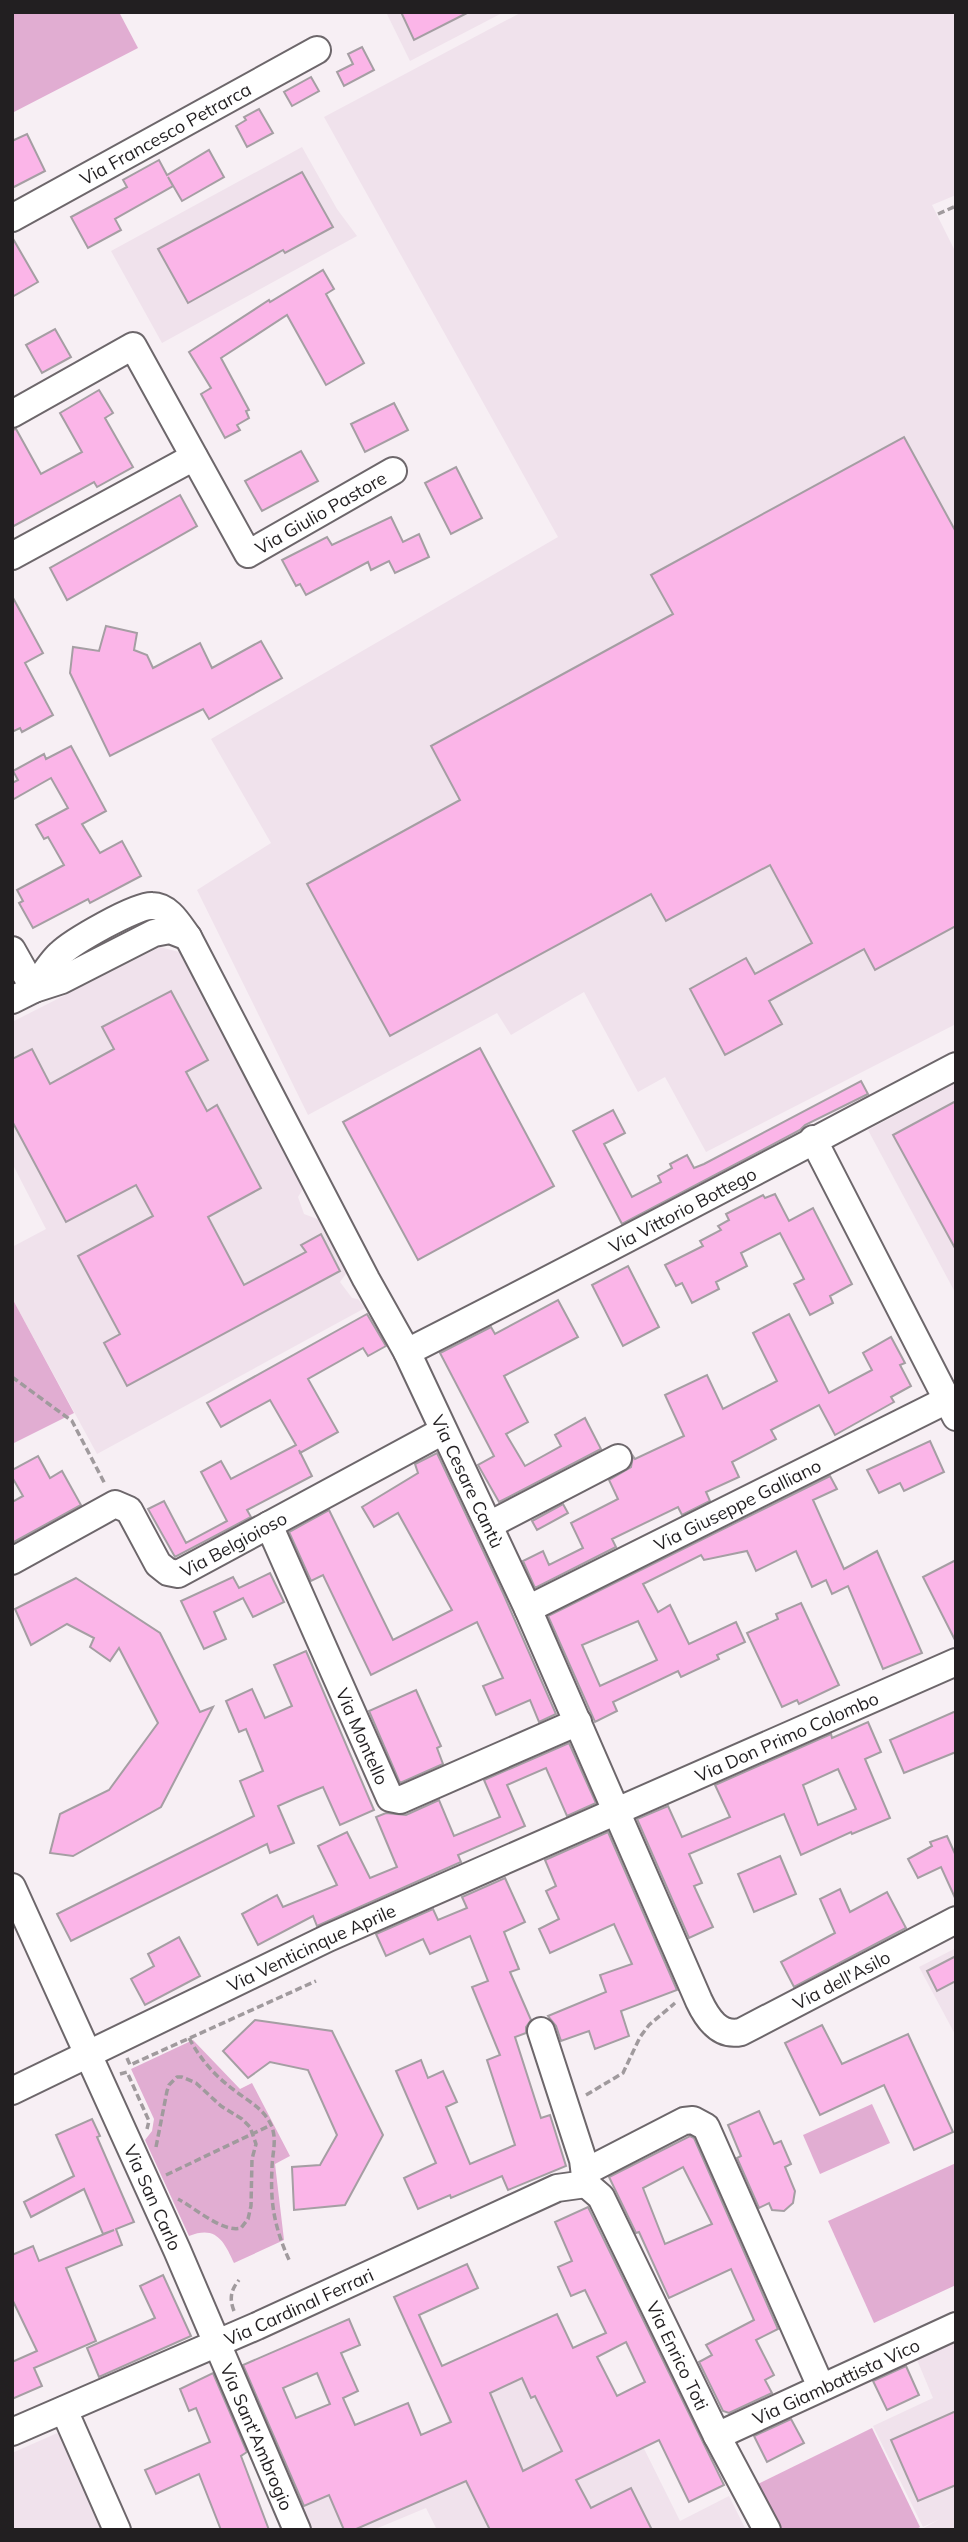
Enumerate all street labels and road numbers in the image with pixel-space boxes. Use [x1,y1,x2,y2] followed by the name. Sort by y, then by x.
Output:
[76,77,255,190] street label: Via Francesco Petrarca
[251,466,390,559] street label: Via Giulio Pastore
[605,1162,760,1258] street label: Via Vittorio Bottego
[427,1411,509,1552] street label: Via Cesare Cantù
[650,1453,825,1556] street label: Via Giuseppe Galliano
[176,1506,291,1582] street label: Via Belgioioso
[331,1684,394,1788] street label: Via Montello
[691,1686,882,1787] street label: Via Don Primo Colombo
[223,1898,399,1997] street label: Via Venticinque Aprile
[789,1945,894,2015] street label: Via dell'Asilo
[119,2141,187,2254] street label: Via San Carlo
[221,2263,377,2350] street label: Via Cardinal Ferrari
[642,2297,714,2414] street label: Via Enrico Toti
[749,2333,923,2430] street label: Via Giambattista Vico
[216,2360,299,2514] street label: Via Sant'Ambrogio

